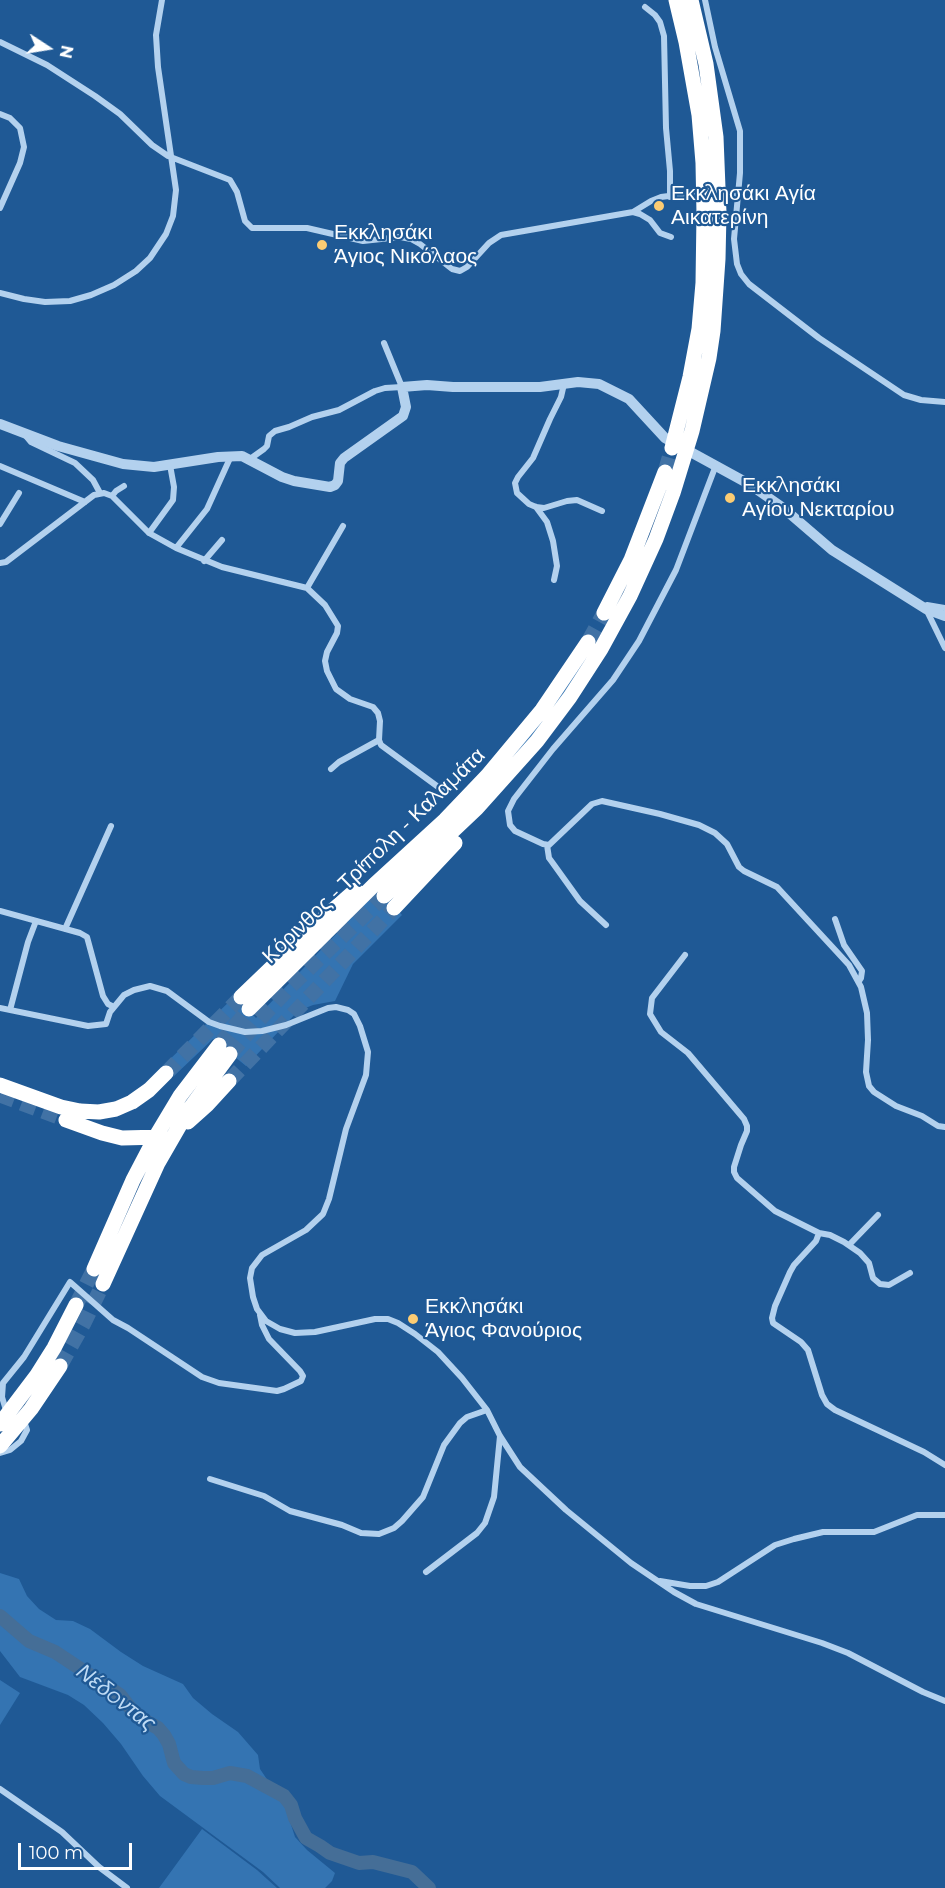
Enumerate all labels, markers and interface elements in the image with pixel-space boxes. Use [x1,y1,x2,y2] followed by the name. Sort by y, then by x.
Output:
[18,18,78,78] north arrow
[55,44,77,60] text: N
[671,181,816,231] place label: Εκκλησάκι Αγία Αικατερίνη
[652,199,666,213] marker: Εκκλησάκι Αγία Αικατερίνη
[334,220,477,270] place label: Εκκλησάκι Άγιος Νικόλαος
[315,238,329,252] marker: Εκκλησάκι Άγιος Νικόλαος
[742,473,894,523] place label: Εκκλησάκι Αγίου Νεκταρίου
[723,491,737,505] marker: Εκκλησάκι Αγίου Νεκταρίου
[258,743,490,969] street label: Κόρινθος - Τρίπολη - Καλαμάτα
[425,1294,582,1344] place label: Εκκλησάκι Άγιος Φανούριος
[406,1312,420,1326] marker: Εκκλησάκι Άγιος Φανούριος
[71,1659,161,1737] water label: Νέδoντας
[21,1831,135,1869] scale bar
[29,1842,83,1864] text: 100 m

